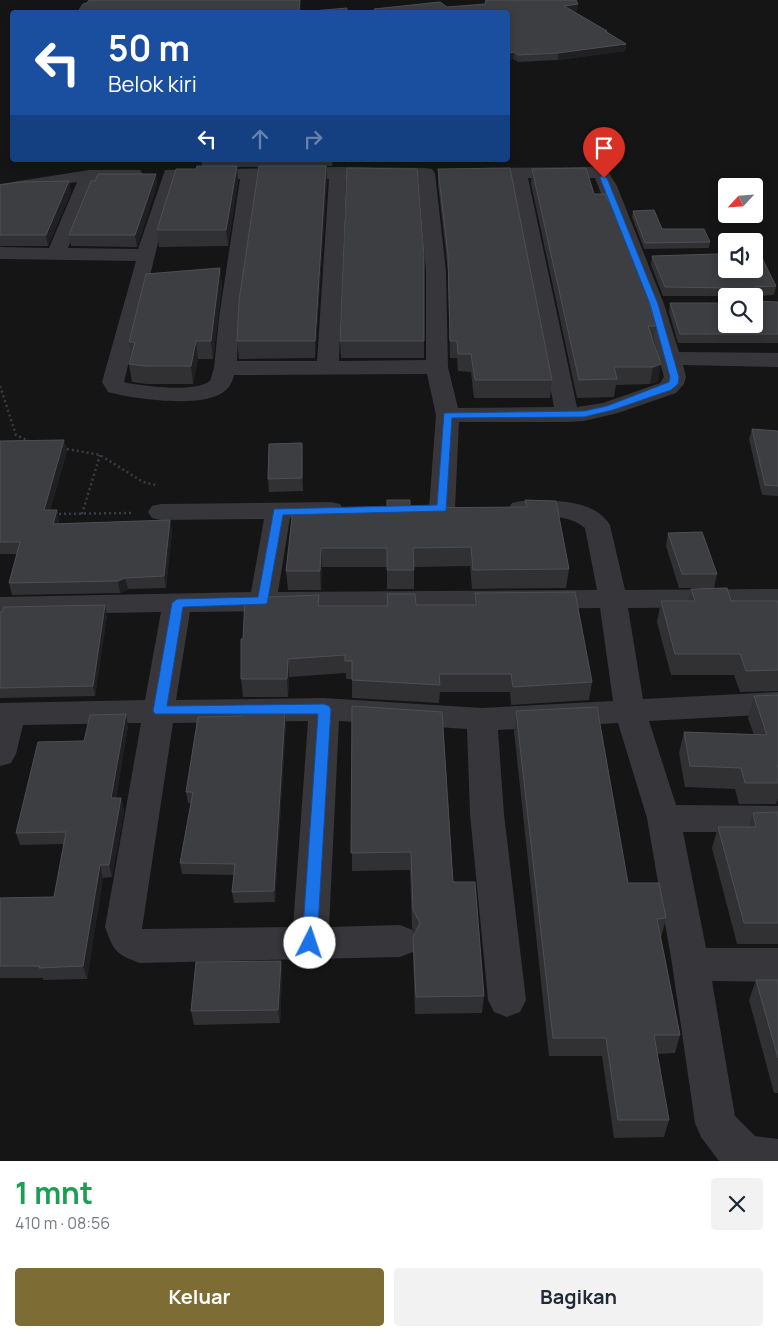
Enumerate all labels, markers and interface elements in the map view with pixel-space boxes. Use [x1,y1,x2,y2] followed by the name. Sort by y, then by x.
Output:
[108,24,190,72] text: 50 m
[25,30,90,95] icon: left
[108,69,197,99] text: Belok kiri
[193,125,221,153] icon: left
[246,125,274,153] icon: ahead
[299,125,327,153] icon: right
[583,127,625,178] pin
[590,134,618,162] icon: arrive
[718,178,762,222] north arrow
[718,178,763,333] map controls
[718,233,763,278] button: sound
[718,288,763,333] button: search
[283,916,335,968] position arrow
[15,1172,93,1213] text: 1 mnt
[711,1178,763,1230] button: close
[15,1212,110,1234] text: 410 m · 08:56
[15,1268,384,1326] button: Keluar
[394,1268,763,1326] button: Bagikan

